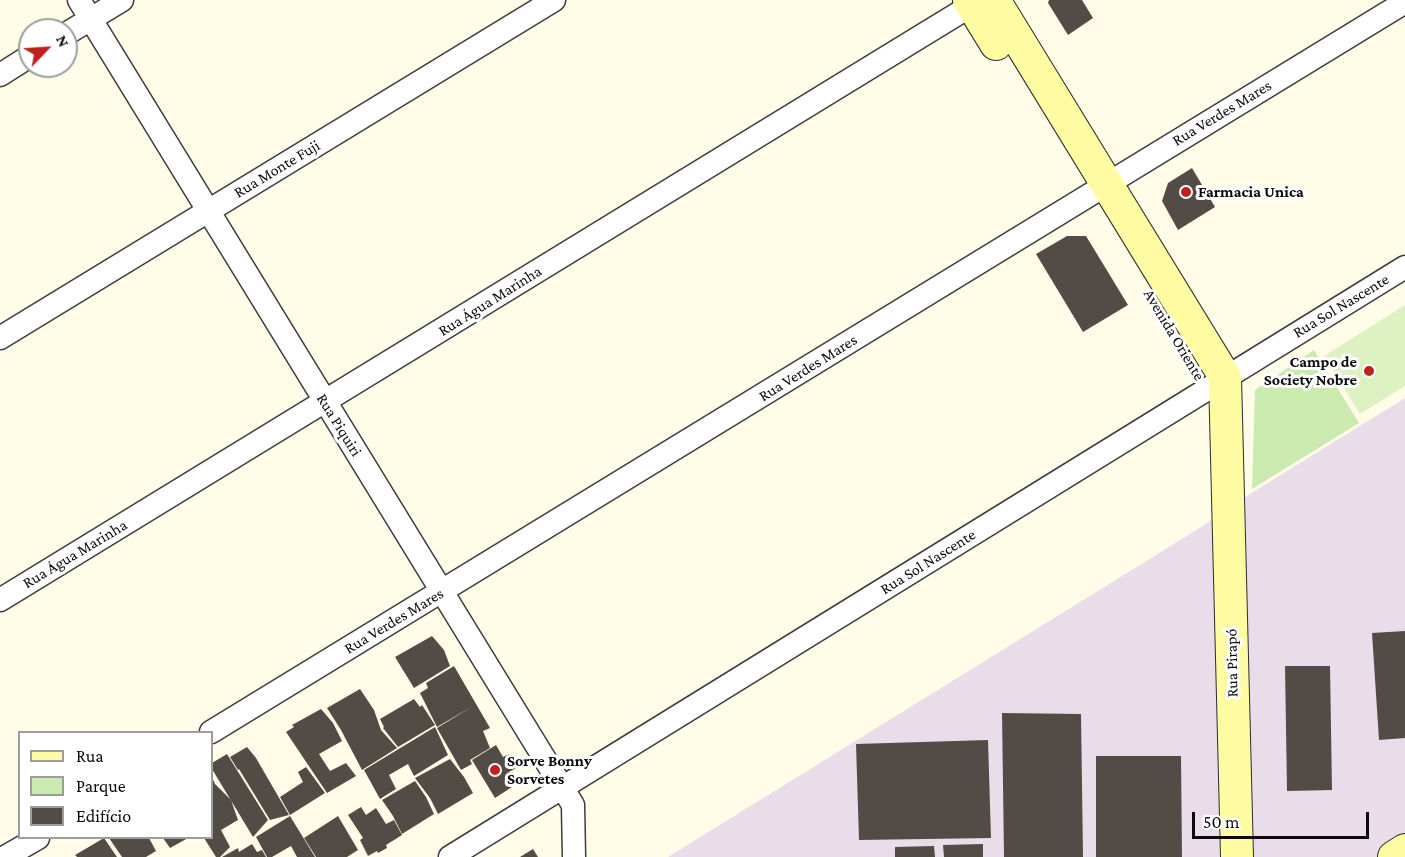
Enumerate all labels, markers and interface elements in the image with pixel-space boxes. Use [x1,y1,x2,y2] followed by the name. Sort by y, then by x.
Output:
[18,18,78,78] north arrow
[53,32,73,50] text: N
[1169,76,1275,150] street label: Rua Verdes Mares
[231,136,323,202] street label: Rua Monte Fuji
[1198,182,1304,202] place label: Farmacia Unica
[1179,185,1193,199] marker: Farmacia Unica
[435,261,545,341] street label: Rua Água Marinha
[1289,270,1393,342] street label: Rua Sol Nascente
[1139,286,1209,384] street label: Avenida Oriente
[755,330,861,406] street label: Rua Verdes Mares
[1264,352,1357,390] place label: Campo de Society Nobre
[1362,364,1376,378] marker: Campo de Society Nobre
[312,390,366,460] street label: Rua Piquiri
[19,515,131,593] street label: Rua Água Marinha
[877,525,979,599] street label: Rua Sol Nascente
[341,584,447,658] street label: Rua Verdes Mares
[1222,628,1242,698] street label: Rua Pirapó
[18,731,213,839] legend
[76,746,104,766] text: Rua
[507,751,592,789] place label: Sorve Bonny Sorvetes
[488,763,502,777] marker: Sorve Bonny Sorvetes
[76,776,126,796] text: Parque
[1195,800,1372,838] scale bar
[76,806,131,826] text: Edifício
[1203,812,1240,832] text: 50 m

